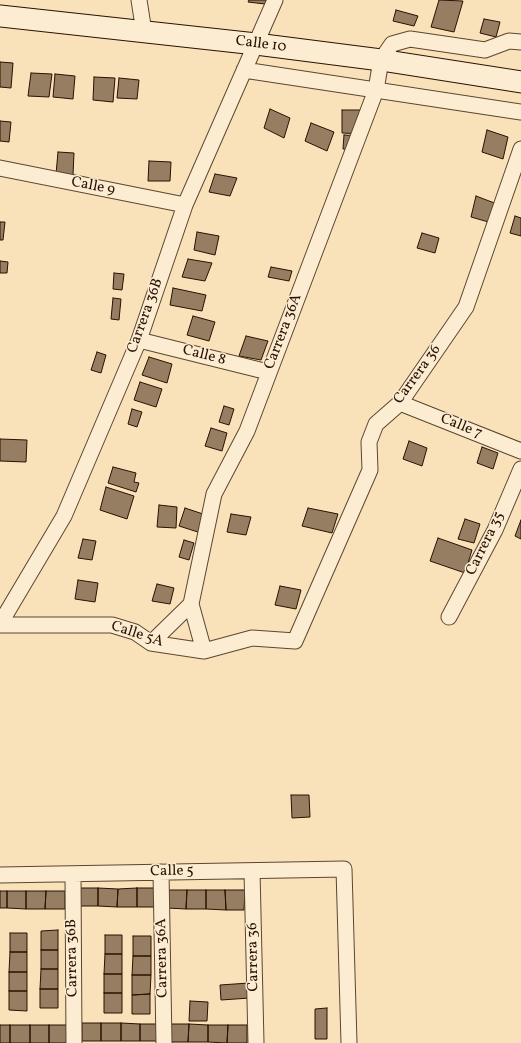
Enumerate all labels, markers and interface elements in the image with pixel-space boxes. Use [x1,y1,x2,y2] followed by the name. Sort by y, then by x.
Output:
[235,33,287,57] street label: Calle 10
[70,174,116,200] street label: Calle 9
[124,276,168,356] street label: Carrera 36B
[261,292,307,372] street label: Carrera 36A
[180,342,228,370] street label: Calle 8
[390,342,446,408] street label: Carrera 36
[437,410,485,444] street label: Calle 7
[463,509,509,579] street label: Carrera 35
[108,618,166,652] street label: Calle 5A
[150,863,194,881] street label: Calle 5
[153,918,173,998] street label: Carrera 36A
[63,919,83,997] street label: Carrera 36B
[244,922,264,992] street label: Carrera 36

